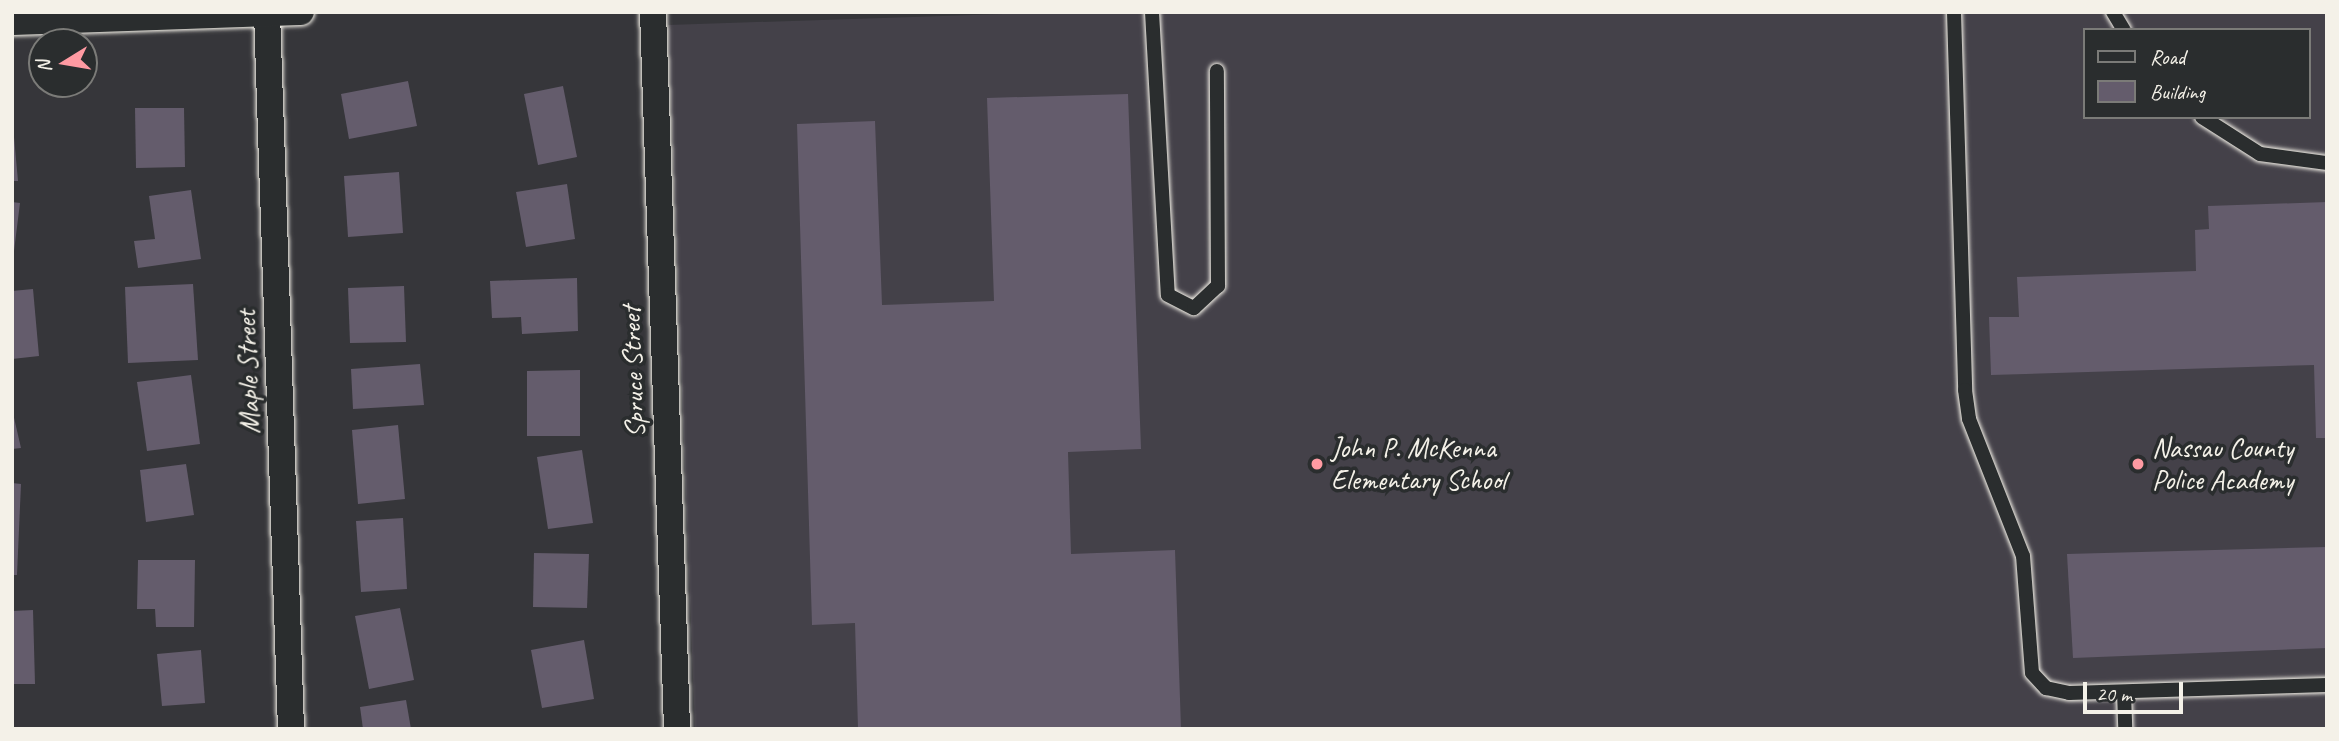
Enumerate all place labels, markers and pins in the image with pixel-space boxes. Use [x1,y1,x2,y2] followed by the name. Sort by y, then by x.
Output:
[1331,431,1506,497] place label: John P. McKenna Elementary School
[2152,431,2293,497] place label: Nassau County Police Academy
[1309,456,1325,472] marker: John P. McKenna Elementary School
[2130,456,2146,472] marker: Nassau County Police Academy

